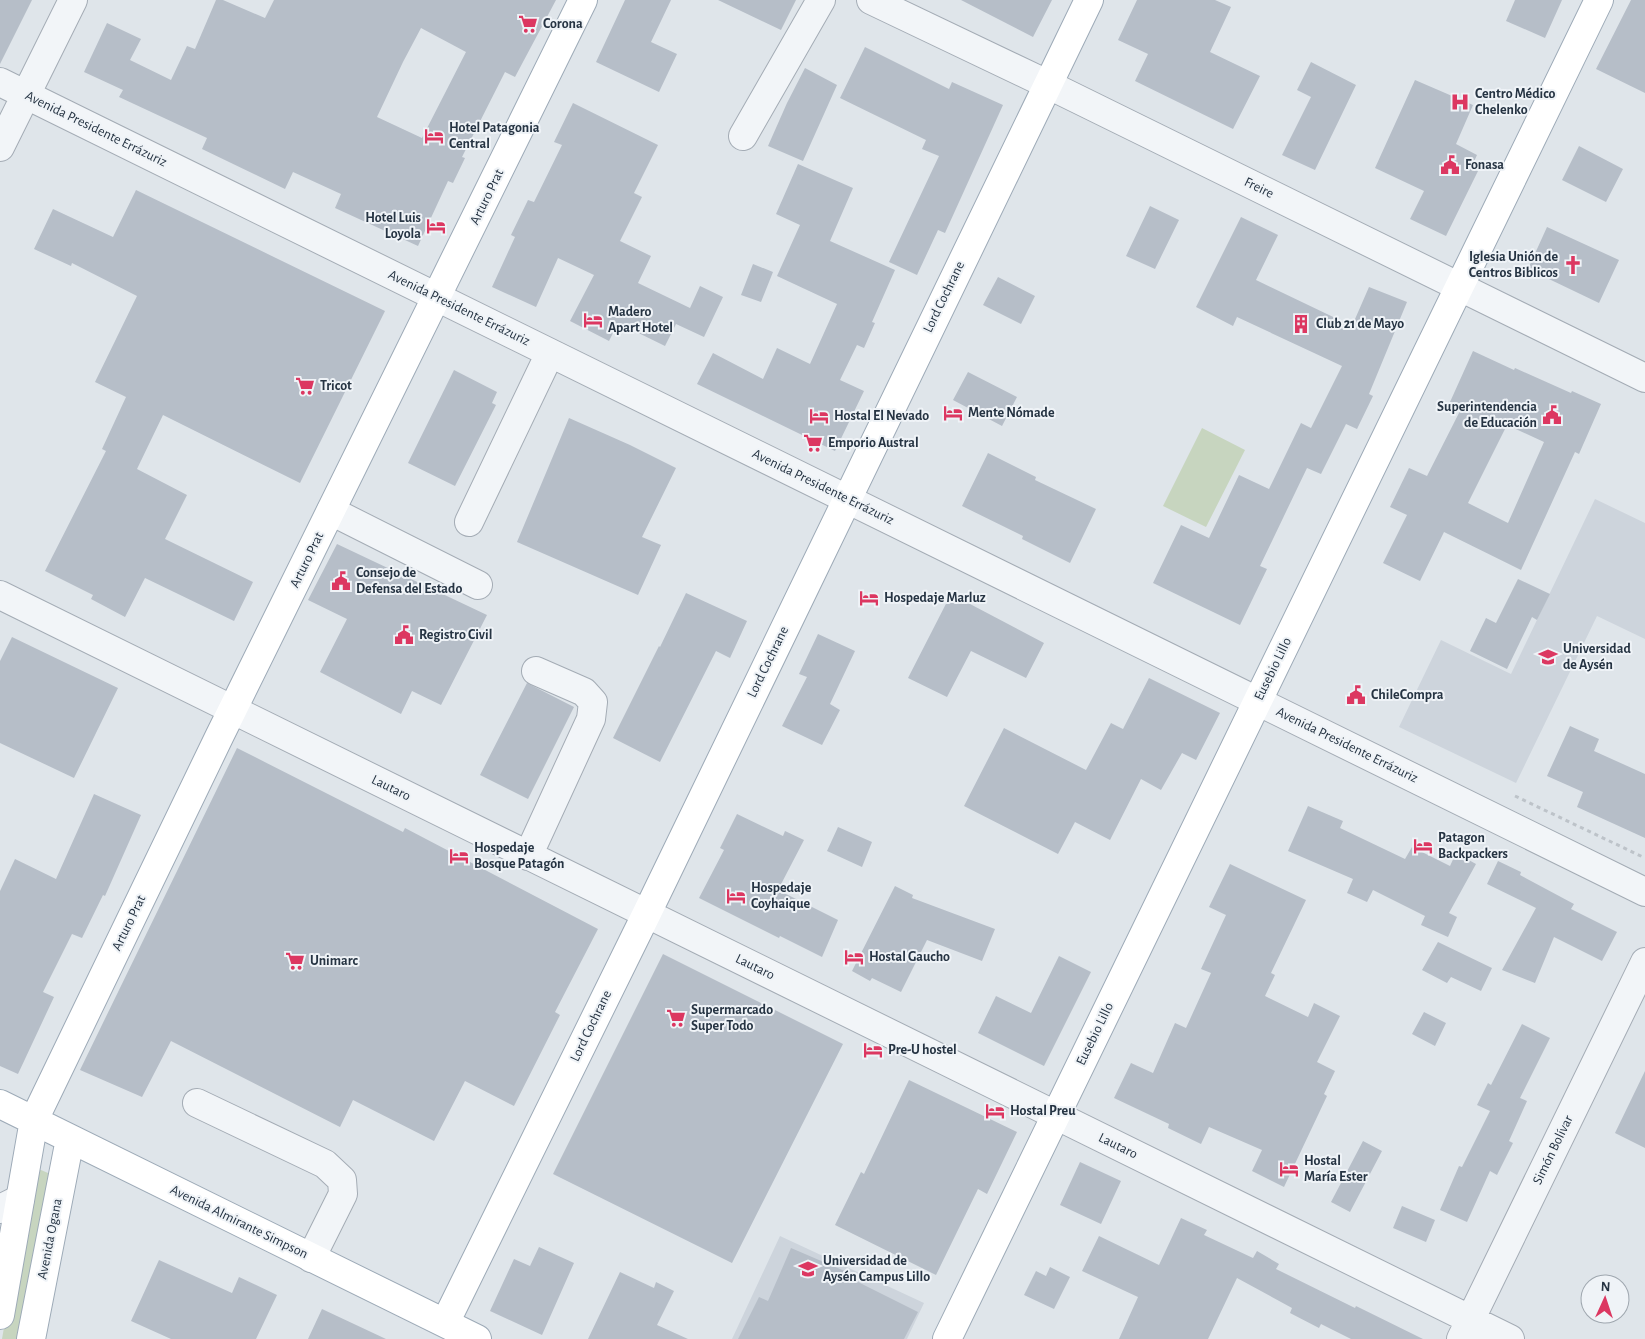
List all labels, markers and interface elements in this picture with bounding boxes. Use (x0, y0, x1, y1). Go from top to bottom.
supermarket icon: Corona (517, 13, 539, 35)
place label: Corona (543, 17, 583, 31)
place label: Centro Médico Chelenko (1475, 87, 1556, 117)
street label: Avenida Presidente Errázuriz (23, 89, 169, 170)
hospital icon: Centro Médico Chelenko (1449, 91, 1471, 113)
place label: Hotel Patagonia Central (449, 121, 540, 151)
hotel icon: Hotel Patagonia Central (423, 125, 445, 147)
public building icon: Fonasa (1439, 154, 1461, 176)
place label: Fonasa (1465, 158, 1504, 172)
street label: Arturo Prat (468, 166, 507, 227)
street label: Freire (1242, 175, 1276, 201)
place label: Hotel Luis Loyola (365, 211, 421, 241)
hotel icon: Hotel Luis Loyola (425, 215, 447, 237)
place label: Iglesia Unión de Centros Biblicos (1469, 250, 1558, 280)
church icon: Iglesia Unión de Centros Biblicos (1562, 254, 1584, 276)
street label: Lord Cochrane (921, 259, 967, 335)
street label: Avenida Presidente Errázuriz (386, 268, 532, 349)
place label: Madero Apart Hotel (608, 305, 673, 335)
hotel icon: Madero Apart Hotel (582, 309, 604, 331)
building icon: Club 21 de Mayo (1290, 313, 1312, 335)
place label: Club 21 de Mayo (1316, 317, 1404, 331)
supermarket icon: Tricot (294, 375, 316, 397)
place label: Tricot (320, 379, 352, 393)
place label: Superintendencia de Educación (1437, 400, 1537, 430)
hotel icon: Mente Nómade (942, 402, 964, 424)
public building icon: Superintendencia de Educación (1541, 404, 1563, 426)
hotel icon: Hostal El Nevado (808, 405, 830, 427)
place label: Mente Nómade (968, 406, 1055, 420)
place label: Hostal El Nevado (834, 409, 929, 423)
supermarket icon: Emporio Austral (802, 432, 824, 454)
place label: Emporio Austral (828, 436, 919, 450)
street label: Avenida Presidente Errázuriz (750, 447, 896, 528)
street label: Arturo Prat (288, 529, 327, 590)
place label: Consejo de Defensa del Estado (356, 566, 462, 596)
public building icon: Consejo de Defensa del Estado (330, 570, 352, 592)
hotel icon: Hospedaje Marluz (858, 587, 880, 609)
place label: Hospedaje Marluz (884, 591, 986, 605)
public building icon: Registro Civil (393, 624, 415, 646)
street label: Lord Cochrane (745, 624, 791, 700)
place label: Registro Civil (419, 628, 492, 642)
street label: Eusebio Lillo (1252, 635, 1294, 703)
place label: Universidad de Aysén (1563, 642, 1631, 672)
school or university icon: Universidad de Aysén (1537, 646, 1559, 668)
public building icon: ChileCompra (1345, 684, 1367, 706)
place label: ChileCompra (1371, 688, 1444, 702)
street label: Avenida Presidente Errázuriz (1274, 705, 1420, 786)
street label: Lautaro (369, 773, 413, 803)
place label: Patagon Backpackers (1438, 831, 1508, 861)
hotel icon: Patagon Backpackers (1412, 835, 1434, 857)
place label: Hospedaje Bosque Patagón (474, 841, 564, 871)
hotel icon: Hospedaje Bosque Patagón (448, 845, 470, 867)
place label: Hospedaje Coyhaique (751, 881, 812, 911)
hotel icon: Hospedaje Coyhaique (725, 885, 747, 907)
street label: Arturo Prat (110, 892, 149, 953)
hotel icon: Hostal Gaucho (843, 946, 865, 968)
supermarket icon: Unimarc (284, 950, 306, 972)
place label: Hostal Gaucho (869, 950, 950, 964)
street label: Lautaro (733, 952, 777, 982)
place label: Unimarc (310, 954, 359, 968)
street label: Lord Cochrane (568, 988, 614, 1064)
street label: Eusebio Lillo (1074, 1000, 1116, 1068)
place label: Supermarcado Super Todo (691, 1003, 773, 1033)
supermarket icon: Supermarcado Super Todo (665, 1007, 687, 1029)
hotel icon: Pre-U hostel (862, 1039, 884, 1061)
place label: Pre-U hostel (888, 1043, 957, 1057)
hotel icon: Hostal Preu (984, 1100, 1006, 1122)
place label: Hostal Preu (1010, 1104, 1076, 1118)
street label: Simón Bolívar (1530, 1113, 1576, 1187)
street label: Lautaro (1096, 1131, 1140, 1161)
place label: Hostal María Ester (1304, 1154, 1368, 1184)
hotel icon: Hostal María Ester (1278, 1158, 1300, 1180)
street label: Avenida Almirante Simpson (168, 1183, 310, 1261)
street label: Avenida Ogana (35, 1197, 65, 1281)
place label: Universidad de Aysén Campus Lillo (823, 1254, 930, 1284)
school or university icon: Universidad de Aysén Campus Lillo (797, 1258, 819, 1280)
north arrow (1580, 1274, 1630, 1324)
text: N (1600, 1280, 1611, 1294)

